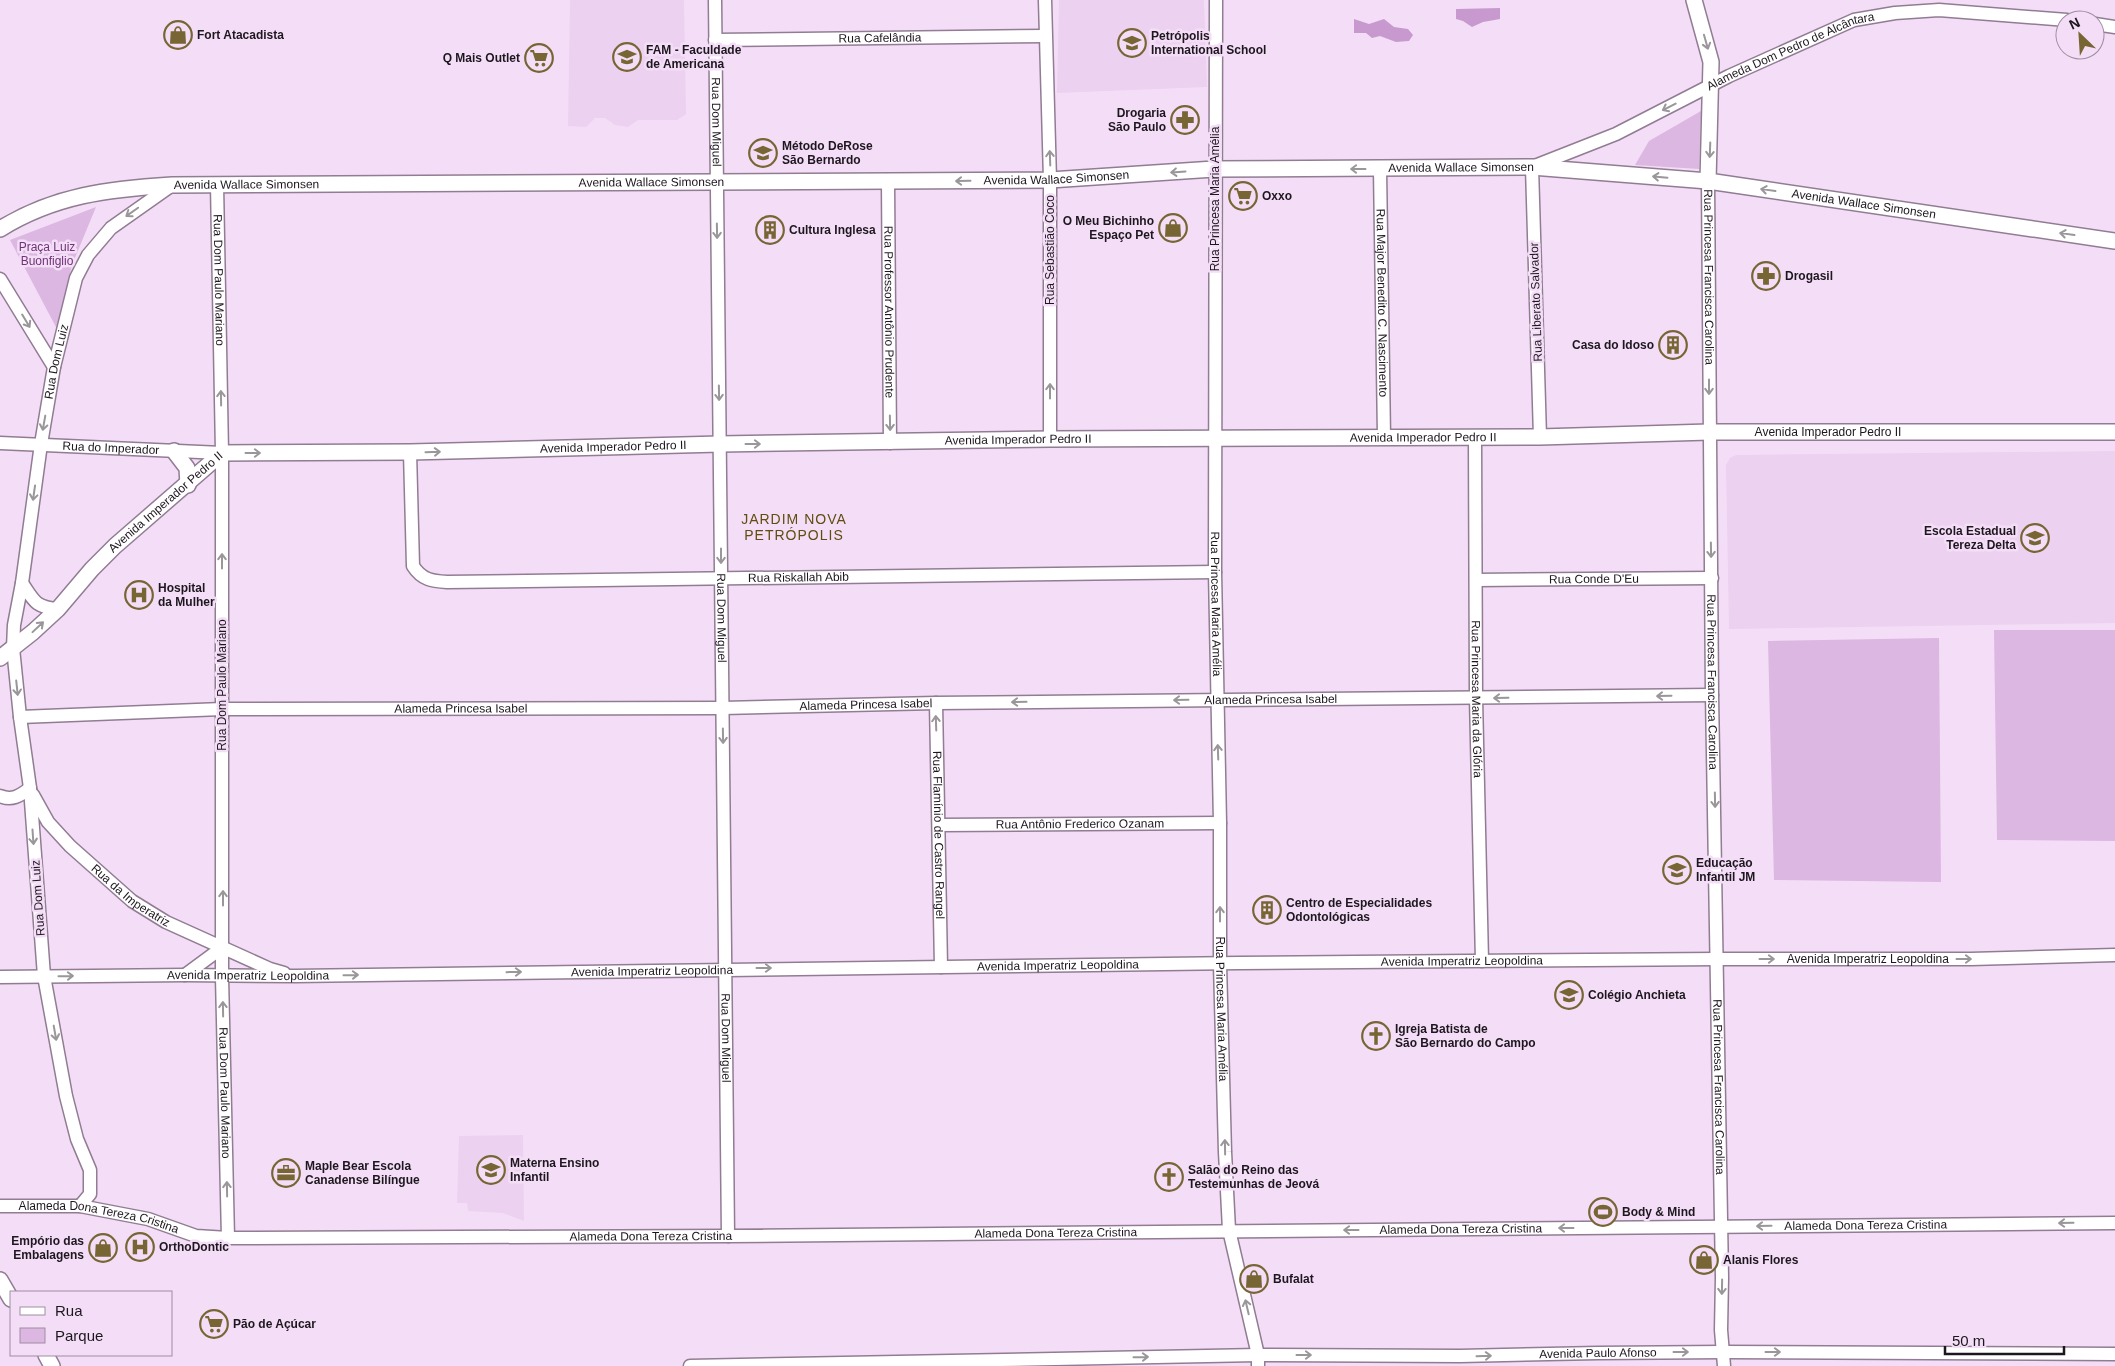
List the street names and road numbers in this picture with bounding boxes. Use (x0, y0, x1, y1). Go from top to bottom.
street label: Alameda Dom Pedro de Alcântara (1704, 10, 1876, 93)
street label: Rua Cafelândia (838, 30, 922, 46)
street label: Rua Dom Miguel (709, 77, 724, 167)
street label: Rua Princesa Maria Amélia (1208, 126, 1222, 271)
street label: Avenida Wallace Simonsen (1388, 160, 1534, 175)
street label: Avenida Wallace Simonsen (984, 168, 1130, 187)
street label: Avenida Wallace Simonsen (579, 175, 724, 190)
street label: Avenida Wallace Simonsen (174, 177, 319, 192)
street label: Avenida Wallace Simonsen (1791, 186, 1937, 222)
street label: Rua Princesa Francisca Carolina (1701, 189, 1716, 365)
street label: Rua Sebastião Coco (1043, 195, 1057, 305)
street label: Rua Major Benedito C. Nascimento (1374, 209, 1390, 398)
street label: Rua Dom Paulo Mariano (211, 214, 227, 346)
street label: Rua Professor Antônio Prudente (881, 226, 897, 399)
street label: Rua Liberato Salvador (1527, 242, 1545, 362)
street label: Rua Dom Luiz (42, 323, 71, 400)
street label: Avenida Imperador Pedro II (1755, 425, 1901, 439)
street label: Avenida Imperador Pedro II (1350, 430, 1497, 445)
street label: Avenida Imperador Pedro II (945, 432, 1092, 448)
street label: Avenida Imperador Pedro II (540, 438, 687, 456)
street label: Rua do Imperador (62, 439, 160, 457)
street label: Avenida Imperador Pedro II (106, 449, 226, 555)
street label: Rua Princesa Maria Amélia (1208, 532, 1224, 677)
street label: Rua Riskallah Abib (748, 570, 849, 585)
street label: Rua Conde D'Eu (1549, 572, 1639, 586)
street label: Rua Dom Miguel (714, 573, 729, 663)
street label: Rua Princesa Francisca Carolina (1704, 594, 1720, 770)
street label: Rua Dom Paulo Mariano (215, 619, 229, 751)
street label: Rua Princesa Maria da Glória (1469, 620, 1485, 778)
street label: Alameda Princesa Isabel (1204, 692, 1337, 707)
street label: Alameda Princesa Isabel (799, 696, 932, 713)
street label: Alameda Princesa Isabel (394, 701, 527, 716)
street label: Rua Flamínio de Castro Rangel (930, 751, 947, 919)
street label: Rua Antônio Frederico Ozanam (996, 816, 1164, 832)
street label: Rua Dom Luiz (28, 860, 48, 936)
street label: Rua da Imperatriz (88, 861, 172, 930)
street label: Rua Princesa Maria Amélia (1213, 936, 1230, 1082)
street label: Avenida Imperatriz Leopoldina (1787, 952, 1949, 966)
street label: Avenida Imperatriz Leopoldina (1381, 953, 1543, 969)
street label: Avenida Imperatriz Leopoldina (977, 957, 1139, 974)
street label: Avenida Imperatriz Leopoldina (571, 963, 733, 979)
street label: Avenida Imperatriz Leopoldina (167, 968, 329, 983)
street label: Rua Dom Miguel (718, 993, 733, 1083)
street label: Rua Princesa Francisca Carolina (1710, 999, 1727, 1175)
street label: Rua Dom Paulo Mariano (216, 1027, 233, 1159)
street label: Alameda Dona Tereza Cristina (19, 1199, 181, 1236)
street label: Alameda Dona Tereza Cristina (1784, 1218, 1947, 1233)
street label: Alameda Dona Tereza Cristina (1379, 1221, 1543, 1237)
street label: Alameda Dona Tereza Cristina (974, 1225, 1138, 1241)
street label: Alameda Dona Tereza Cristina (569, 1229, 733, 1244)
street label: Avenida Paulo Afonso (1539, 1346, 1657, 1361)

